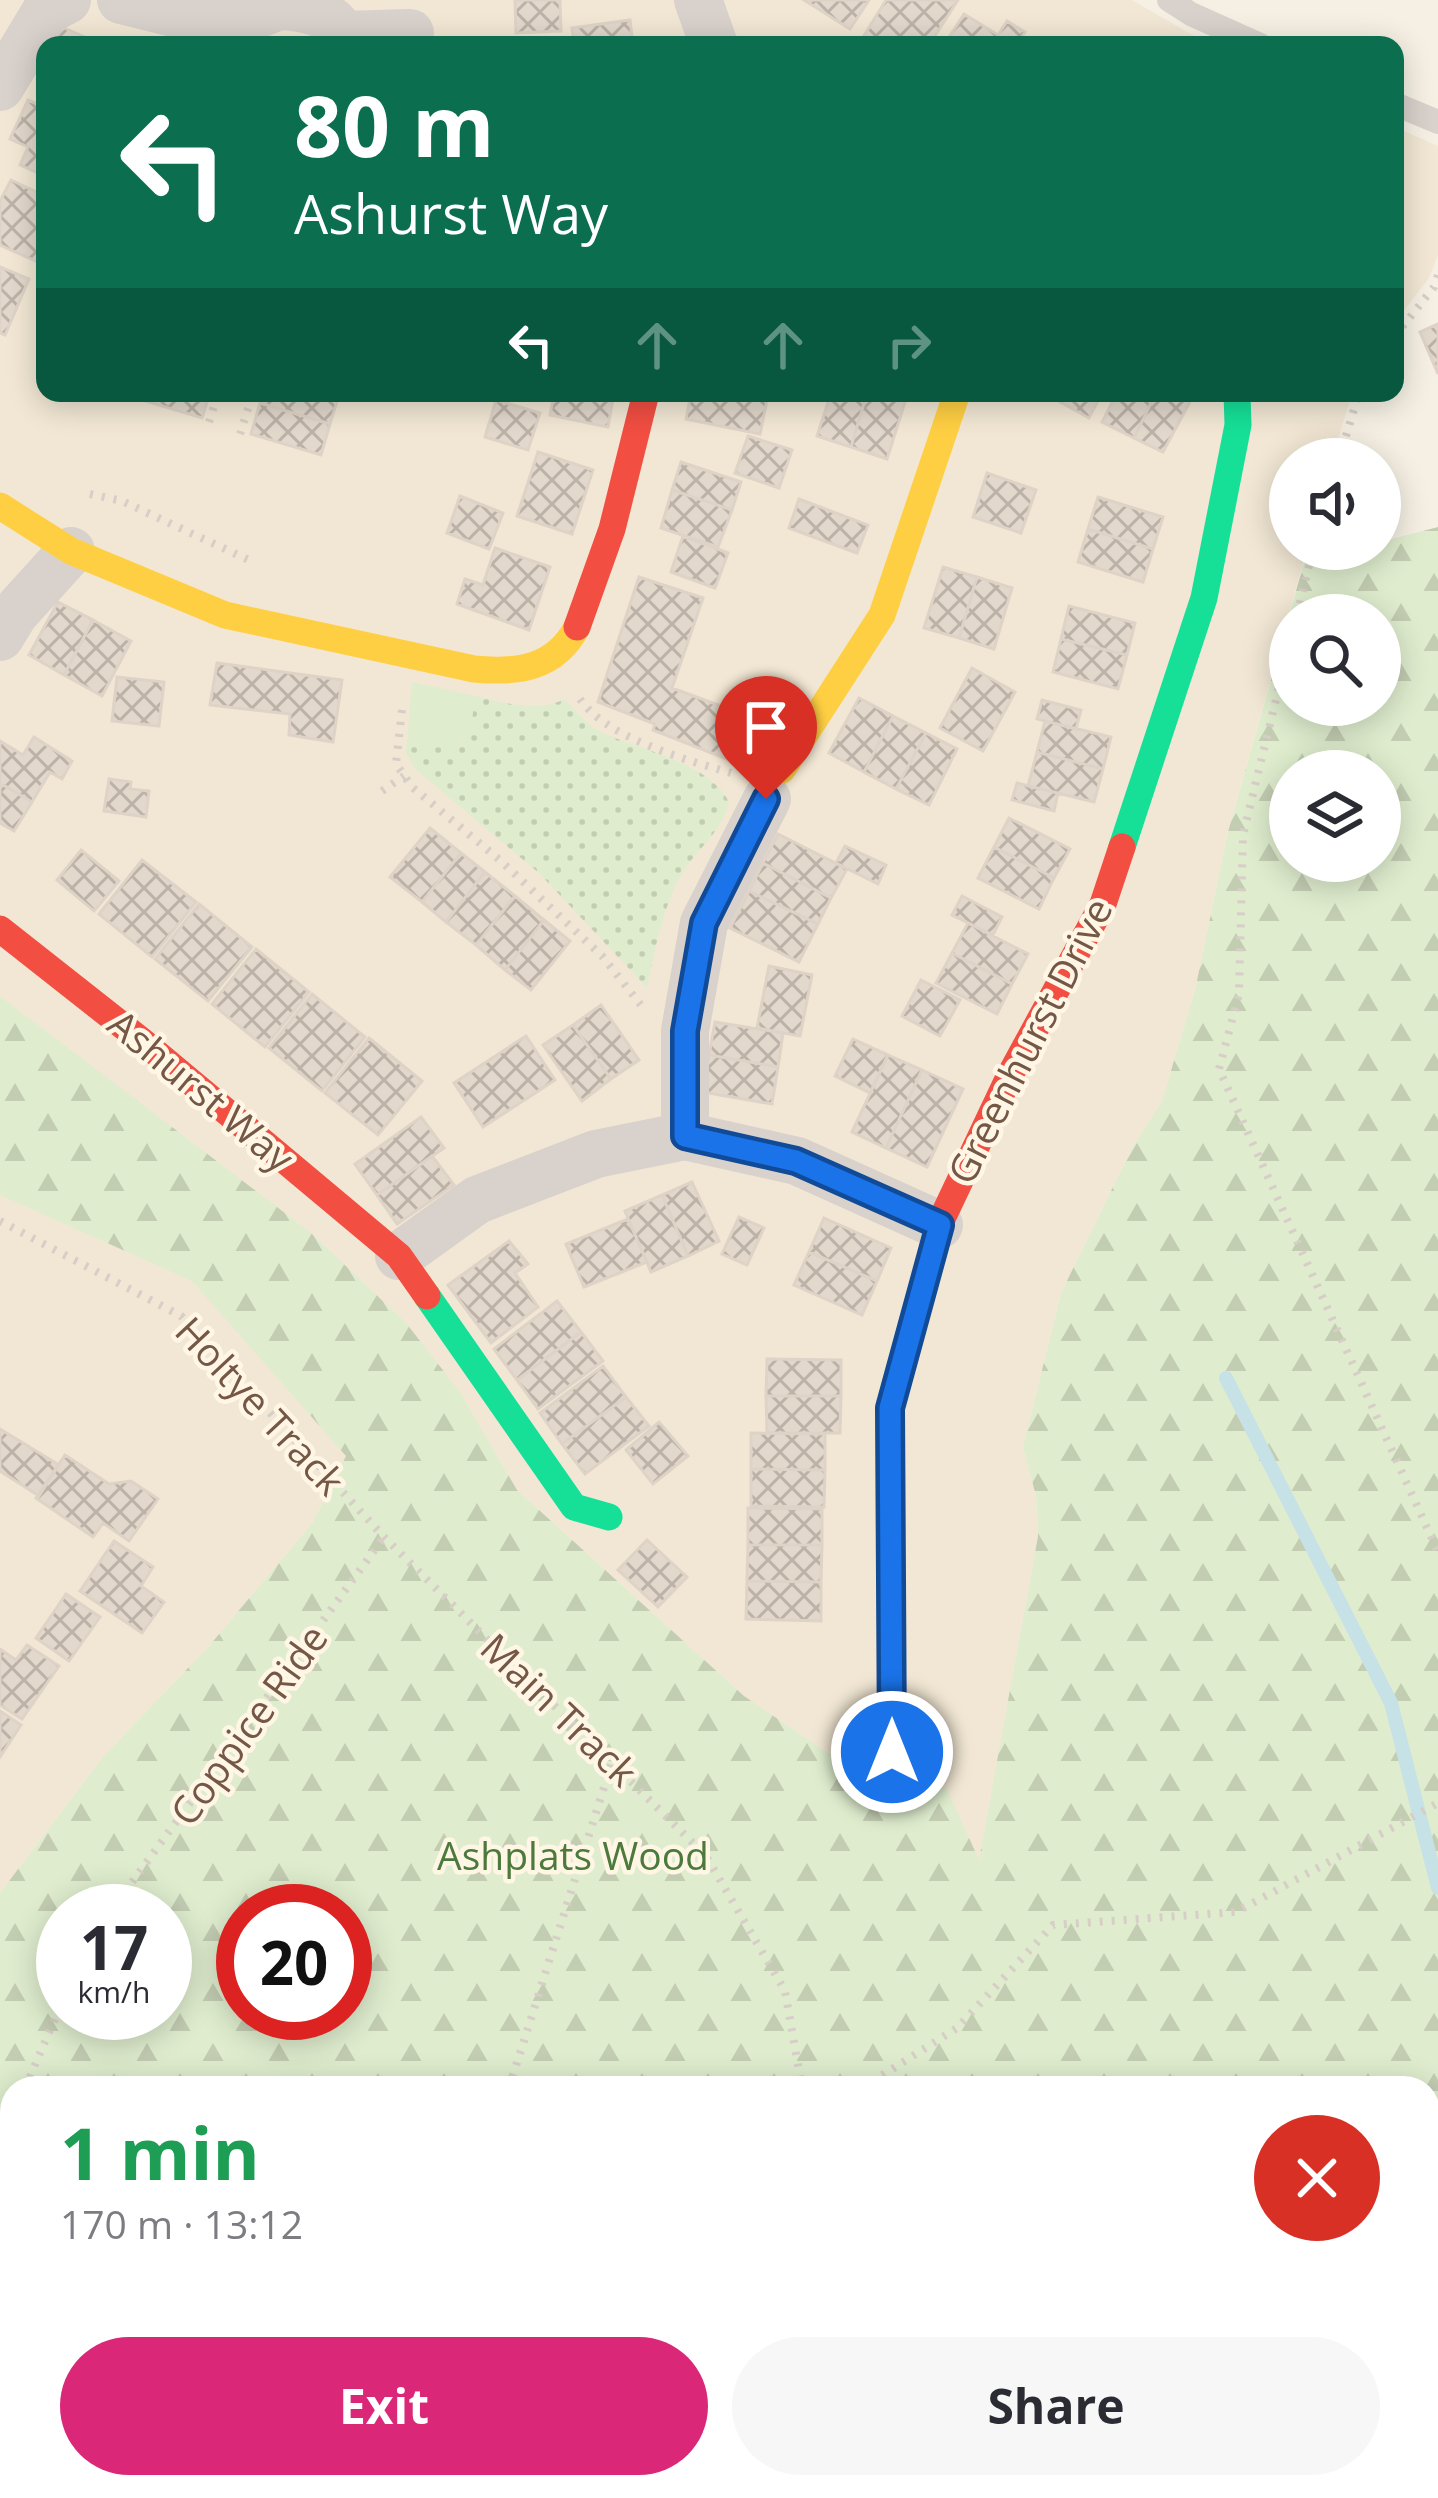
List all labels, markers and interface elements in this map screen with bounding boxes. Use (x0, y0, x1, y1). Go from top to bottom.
text: 80 m (294, 67, 494, 182)
icon: left (96, 84, 252, 240)
text: Ashurst Way (294, 176, 608, 250)
icon: left (498, 312, 564, 378)
icon: ahead (624, 312, 690, 378)
icon: ahead (750, 312, 816, 378)
icon: right (876, 312, 942, 378)
map controls (1269, 438, 1401, 882)
button: sound (1269, 438, 1401, 570)
button: search (1269, 594, 1401, 726)
pin (715, 676, 817, 799)
icon: arrive (733, 694, 799, 760)
button: layers (1269, 750, 1401, 882)
street label: Greenhurst Drive (934, 888, 1124, 1192)
street label: Ashurst Way (98, 997, 306, 1183)
street label: Holtye Track (165, 1304, 358, 1506)
street label: Coppice Ride (157, 1613, 339, 1835)
street label: Main Track (470, 1621, 650, 1797)
position arrow (829, 1689, 955, 1815)
park label: Ashplats Wood (437, 1828, 709, 1881)
speed limit sign: 20 (216, 1884, 372, 2040)
text: 17 (80, 1906, 148, 1988)
text: km/h (78, 1971, 150, 2012)
text: 1 min (60, 2103, 260, 2201)
button: close (1254, 2115, 1380, 2241)
text: 170 m · 13:12 (60, 2197, 303, 2250)
button: Exit (60, 2337, 708, 2475)
button: Share (732, 2337, 1380, 2475)

